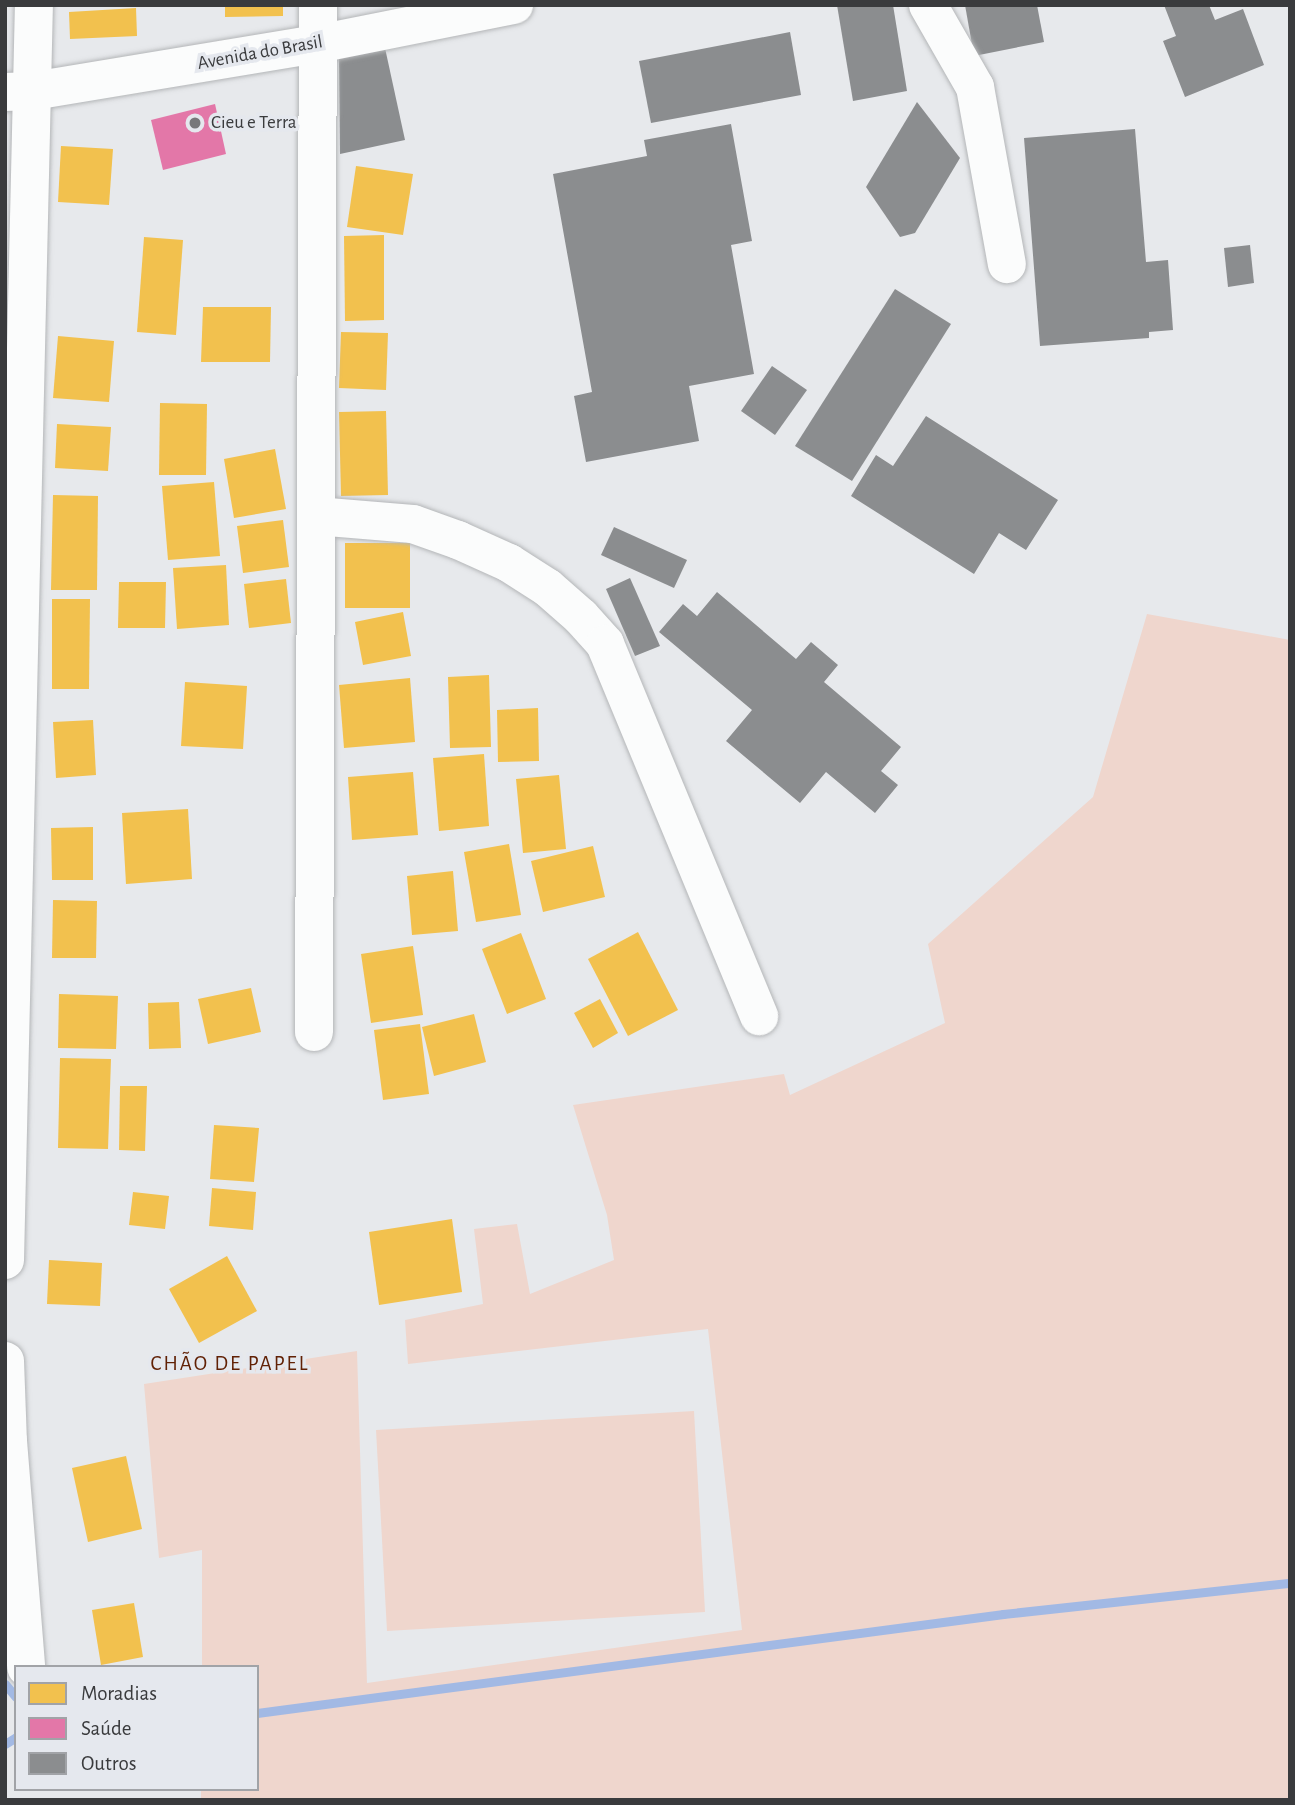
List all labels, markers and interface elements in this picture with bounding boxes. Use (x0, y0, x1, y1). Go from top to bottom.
street label: Avenida do Brasil (196, 31, 324, 75)
place label: Cieu e Terra (211, 112, 297, 134)
marker: Cieu e Terra (185, 113, 205, 133)
district label: CHÃO DE PAPEL (152, 1351, 308, 1377)
legend (14, 1665, 259, 1791)
text: Moradias (81, 1683, 157, 1704)
text: Saúde (81, 1718, 131, 1739)
text: Outros (81, 1753, 137, 1774)

